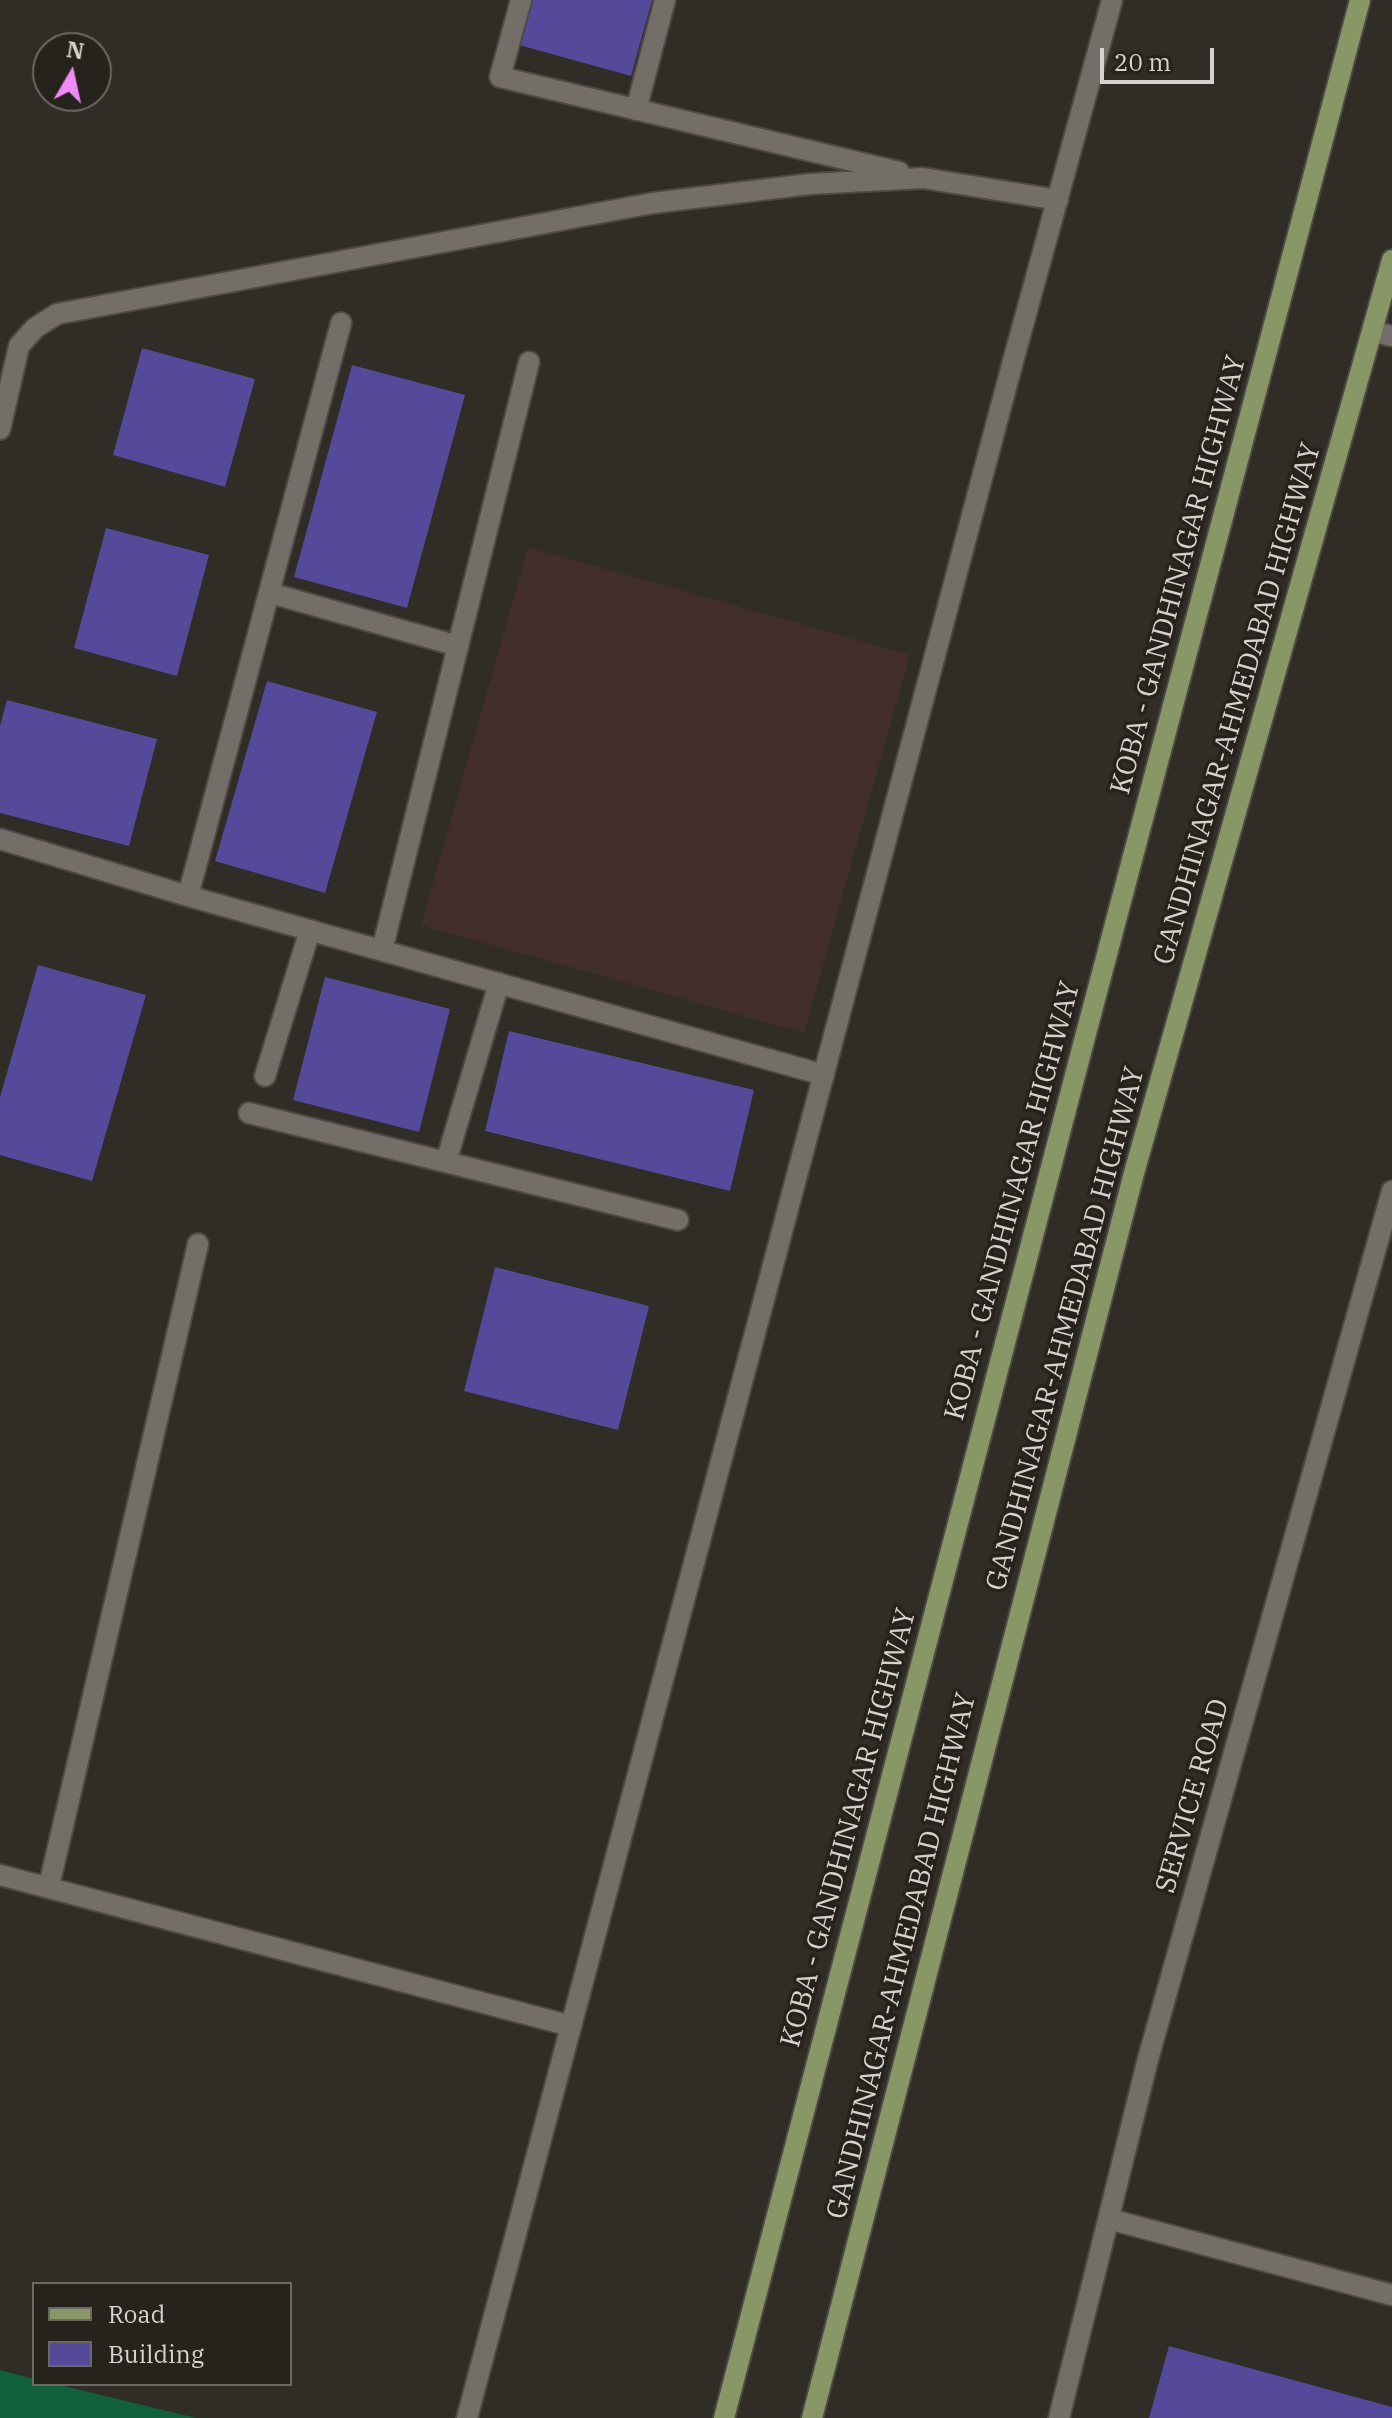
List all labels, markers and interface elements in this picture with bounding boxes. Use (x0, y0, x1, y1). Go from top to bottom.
north arrow (32, 32, 112, 112)
scale bar (1104, 32, 1218, 82)
text: N (65, 34, 86, 65)
text: 20 m (1114, 46, 1171, 78)
street label: KOBA - GANDHINAGAR HIGHWAY (1104, 352, 1254, 798)
street label: GANDHINAGAR-AHMEDABAD HIGHWAY (1147, 439, 1329, 969)
street label: KOBA - GANDHINAGAR HIGHWAY (938, 978, 1088, 1424)
street label: GANDHINAGAR-AHMEDABAD HIGHWAY (980, 1063, 1152, 1595)
street label: KOBA - GANDHINAGAR HIGHWAY (774, 1605, 924, 2051)
street label: GANDHINAGAR-AHMEDABAD HIGHWAY (820, 1689, 984, 2223)
street label: SERVICE ROAD (1149, 1695, 1237, 1897)
legend (32, 2282, 292, 2386)
text: Road (108, 2298, 165, 2330)
text: Building (108, 2338, 204, 2370)

